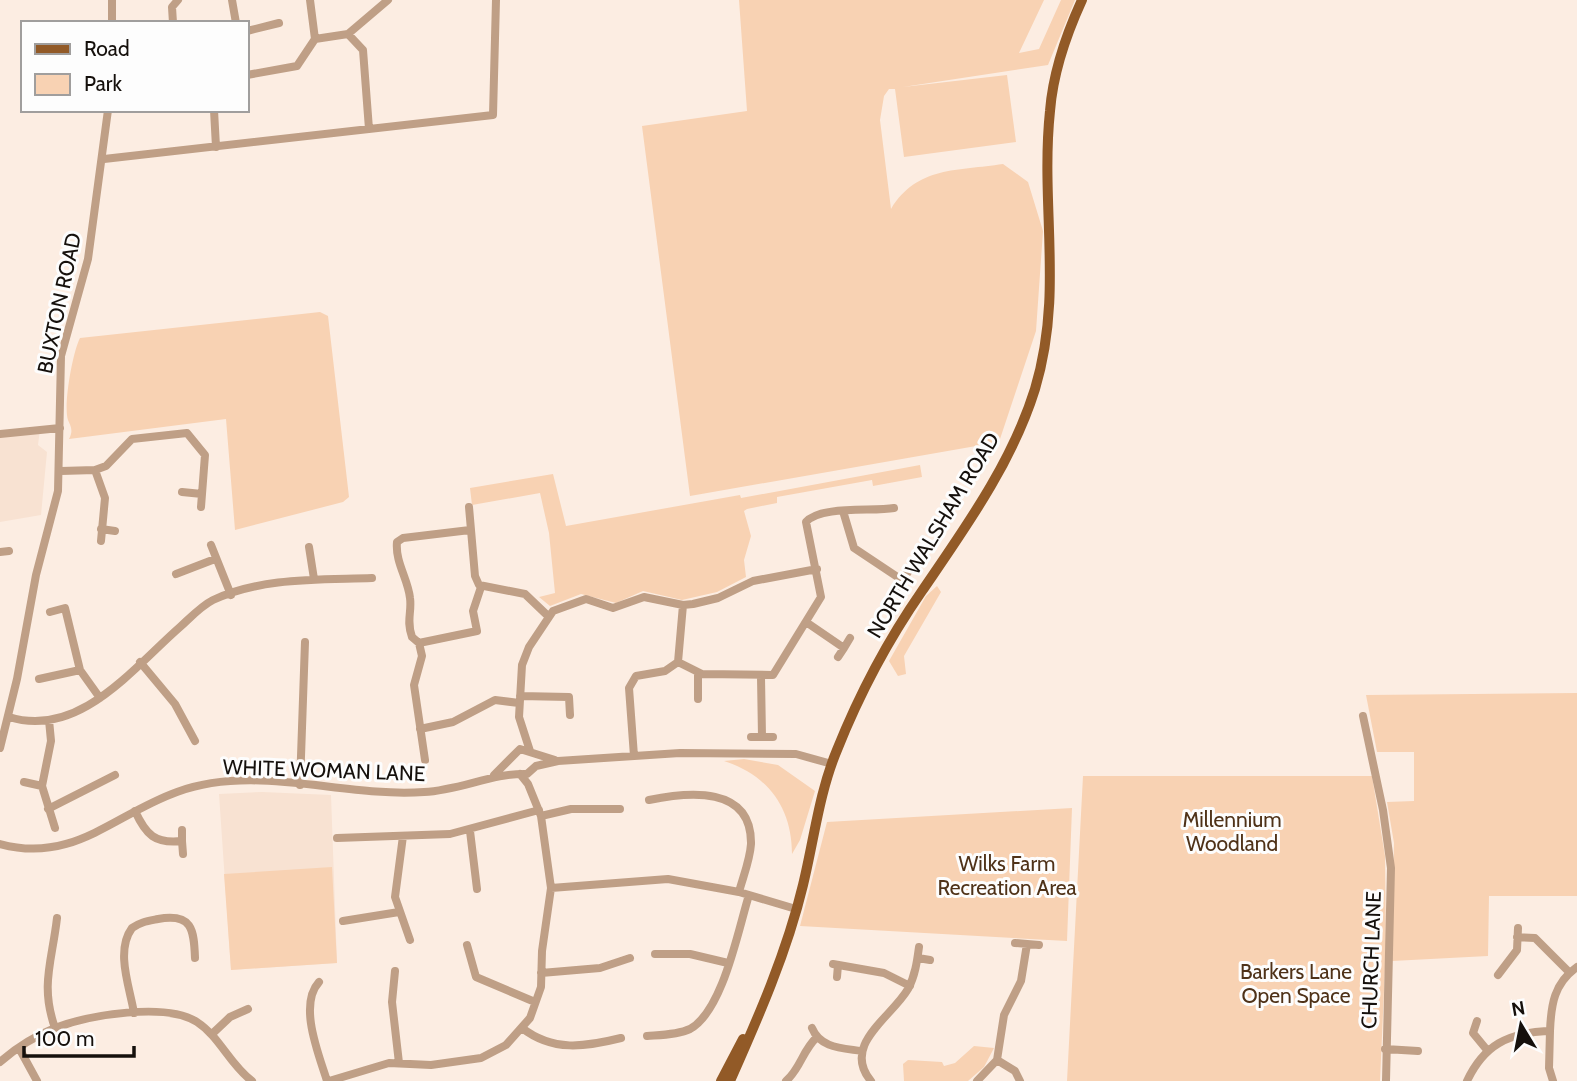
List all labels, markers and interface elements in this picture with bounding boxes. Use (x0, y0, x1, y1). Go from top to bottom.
legend (21, 21, 248, 112)
text: Road (84, 36, 130, 61)
text: Park (84, 71, 122, 96)
street label: BUXTON ROAD (32, 230, 86, 376)
street label: NORTH WALSHAM ROAD (862, 428, 1004, 642)
street label: WHITE WOMAN LANE (222, 754, 426, 786)
park label: Millennium Woodland (1182, 807, 1282, 856)
park label: Wilks Farm Recreation Area (937, 851, 1077, 900)
street label: CHURCH LANE (1356, 891, 1386, 1029)
park label: Barkers Lane Open Space (1240, 959, 1352, 1008)
north arrow (1486, 990, 1556, 1060)
text: N (1510, 996, 1527, 1021)
scale bar (24, 1014, 135, 1058)
text: 100 m (35, 1026, 94, 1051)

